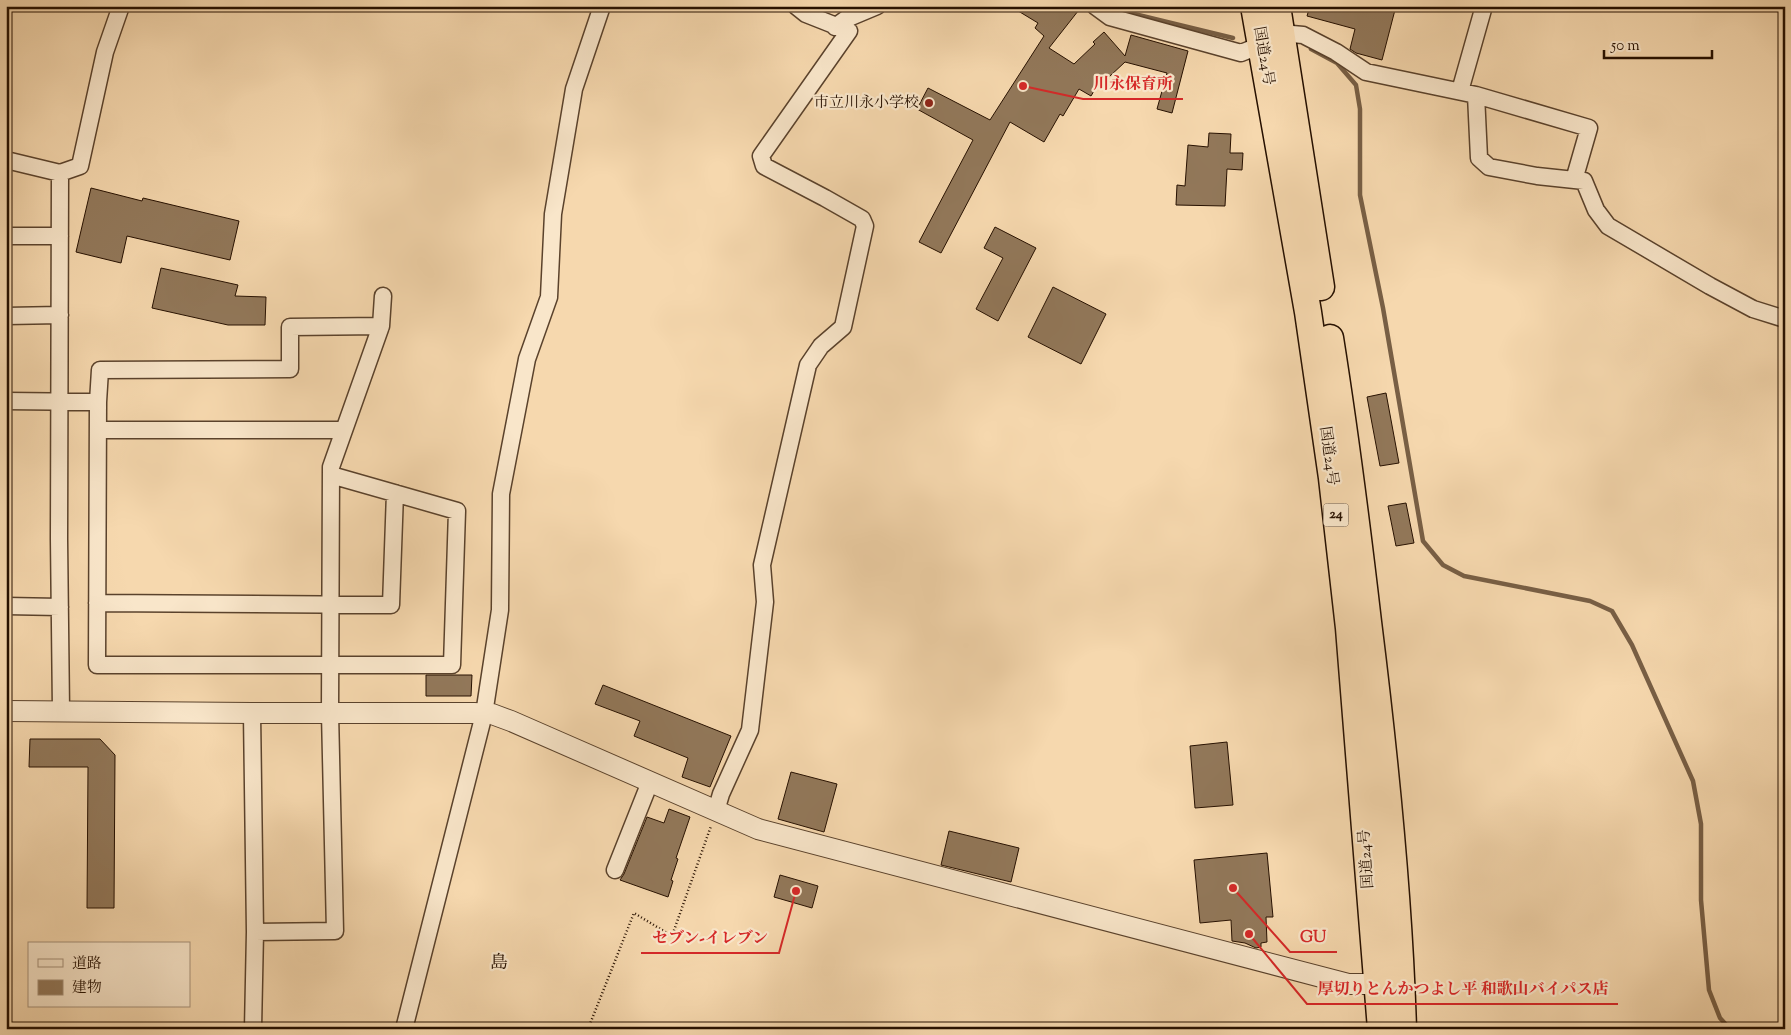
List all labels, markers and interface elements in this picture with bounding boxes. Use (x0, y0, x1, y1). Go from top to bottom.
street label: 国道24号 (1247, 25, 1279, 87)
scale bar (1604, 28, 1711, 60)
text: 50 m (1610, 36, 1640, 57)
callout: 川永保育所 (1083, 68, 1183, 99)
text: 川永保育所 (1093, 74, 1173, 97)
place label: 市立川永小学校 (814, 93, 919, 114)
marker: 市立川永小学校 (923, 97, 935, 109)
street label: 国道24号 (1313, 425, 1343, 487)
road number: 24 (1324, 504, 1348, 526)
street label: 国道24号 (1354, 829, 1380, 889)
callout: GU (1290, 921, 1337, 952)
callout: セブン-イレブン (641, 922, 779, 953)
text: GU (1300, 927, 1327, 950)
text: セブン-イレブン (652, 928, 768, 951)
legend (28, 942, 190, 1008)
district label: 島 (490, 951, 508, 977)
text: 道路 (72, 954, 102, 975)
callout: 厚切りとんかつよし平 和歌山バイパス店 (1307, 973, 1618, 1004)
text: 建物 (72, 978, 102, 999)
text: 厚切りとんかつよし平 和歌山バイパス店 (1317, 979, 1609, 1002)

